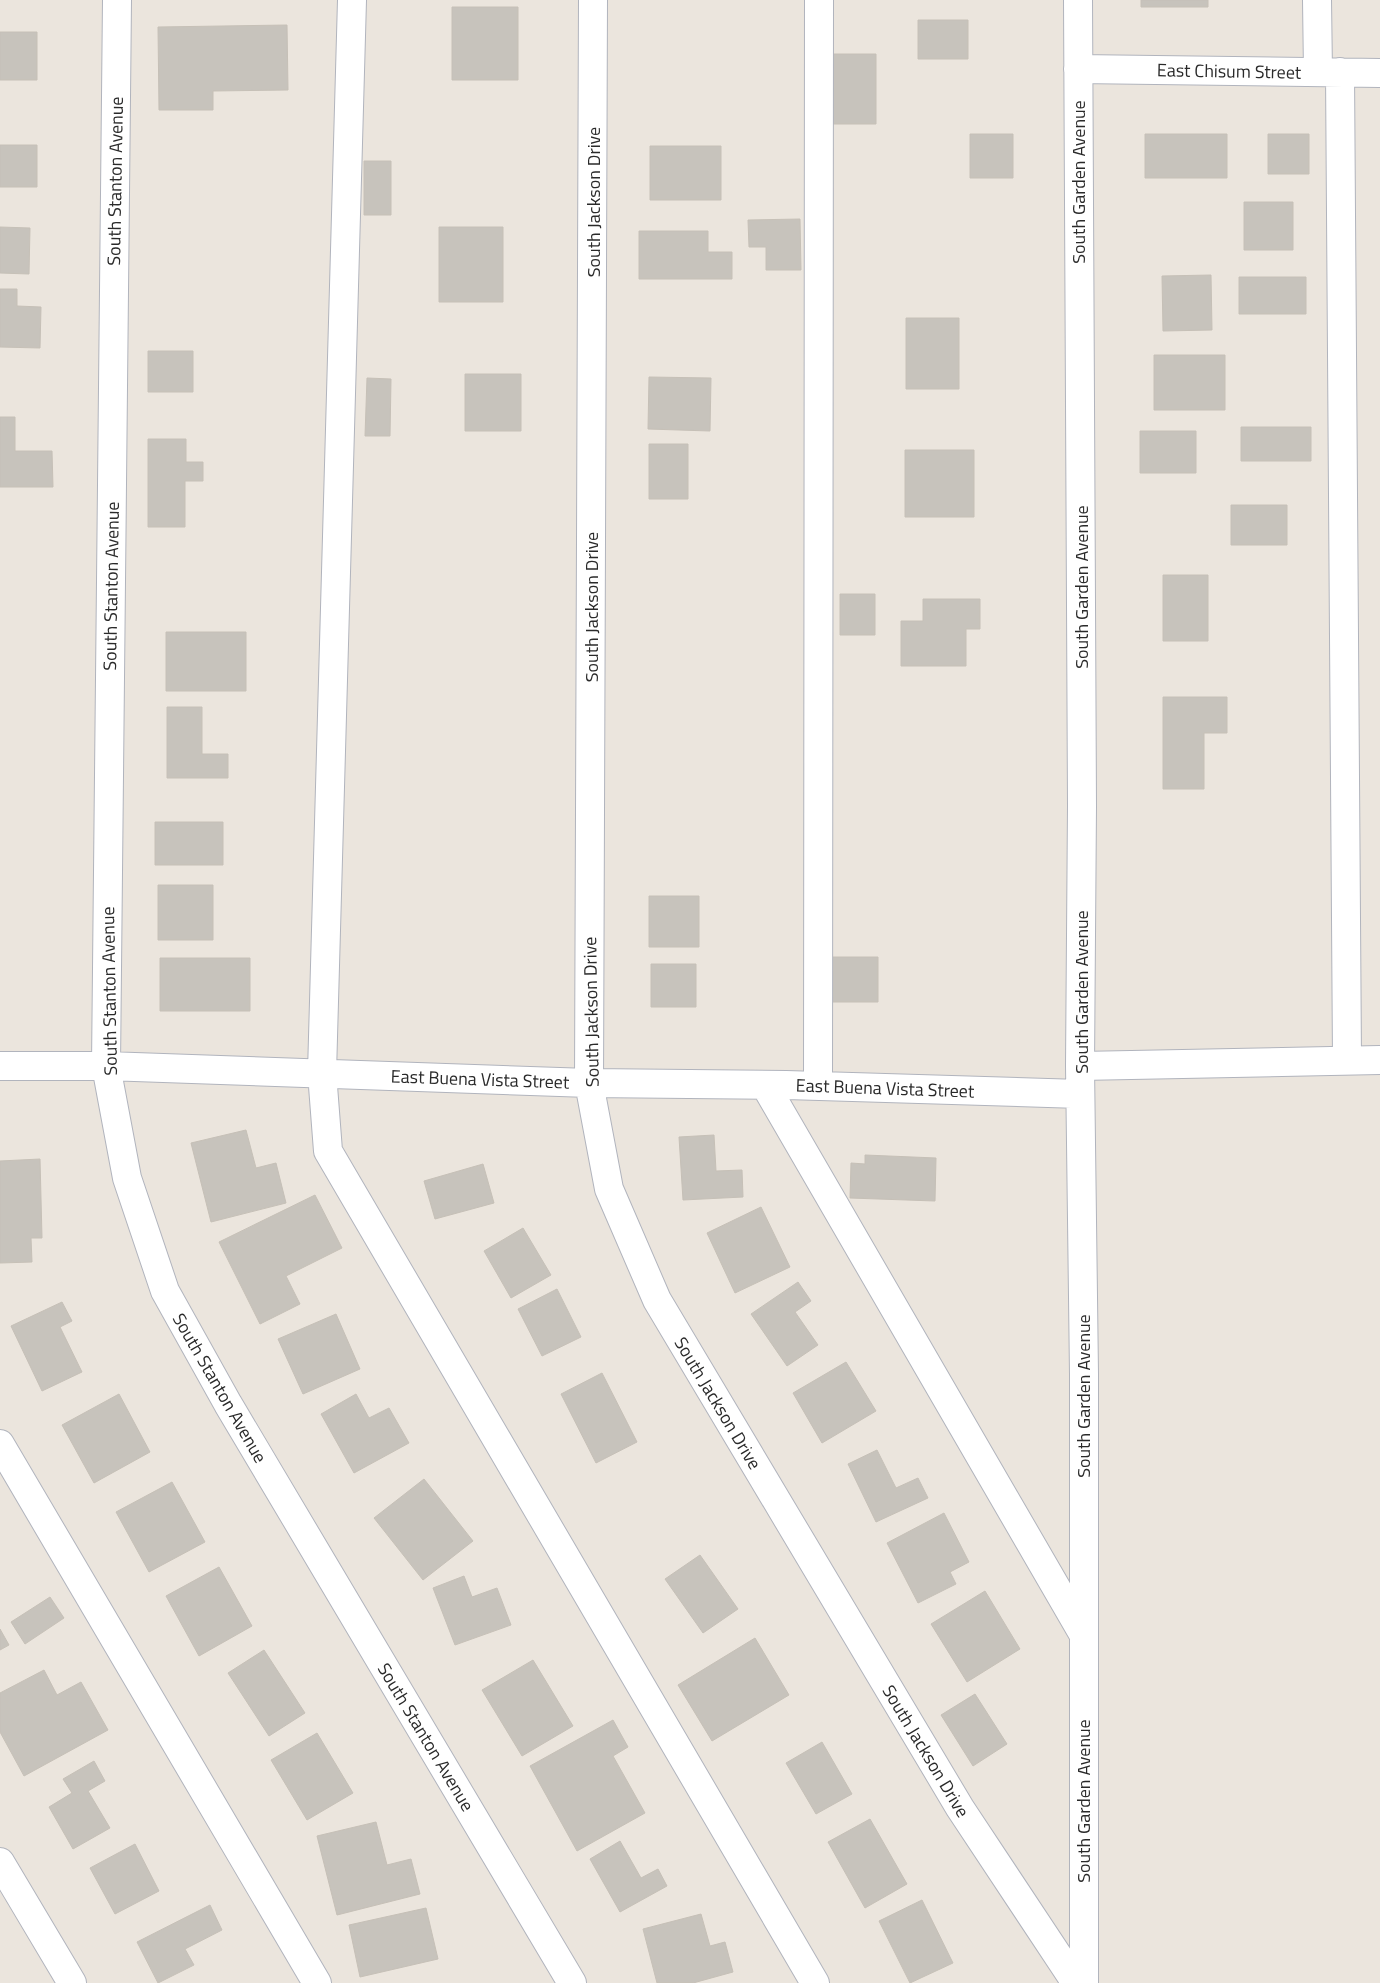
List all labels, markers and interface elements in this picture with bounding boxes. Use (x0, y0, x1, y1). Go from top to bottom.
street label: East Chisum Street (1157, 56, 1302, 86)
street label: South Stanton Avenue (100, 96, 130, 266)
street label: South Garden Avenue (1065, 100, 1092, 264)
street label: South Jackson Drive (580, 127, 607, 277)
street label: South Stanton Avenue (96, 501, 126, 671)
street label: South Garden Avenue (1068, 505, 1095, 669)
street label: South Jackson Drive (578, 532, 605, 682)
street label: South Stanton Avenue (94, 906, 124, 1076)
street label: South Garden Avenue (1068, 910, 1095, 1074)
street label: South Jackson Drive (576, 937, 606, 1087)
street label: East Buena Vista Street (390, 1062, 570, 1096)
street label: East Buena Vista Street (795, 1071, 975, 1105)
street label: South Stanton Avenue (166, 1308, 274, 1468)
street label: South Garden Avenue (1070, 1314, 1097, 1478)
street label: South Jackson Drive (668, 1332, 768, 1474)
street label: South Stanton Avenue (371, 1658, 481, 1816)
street label: South Jackson Drive (876, 1680, 976, 1822)
street label: South Garden Avenue (1070, 1719, 1097, 1883)

